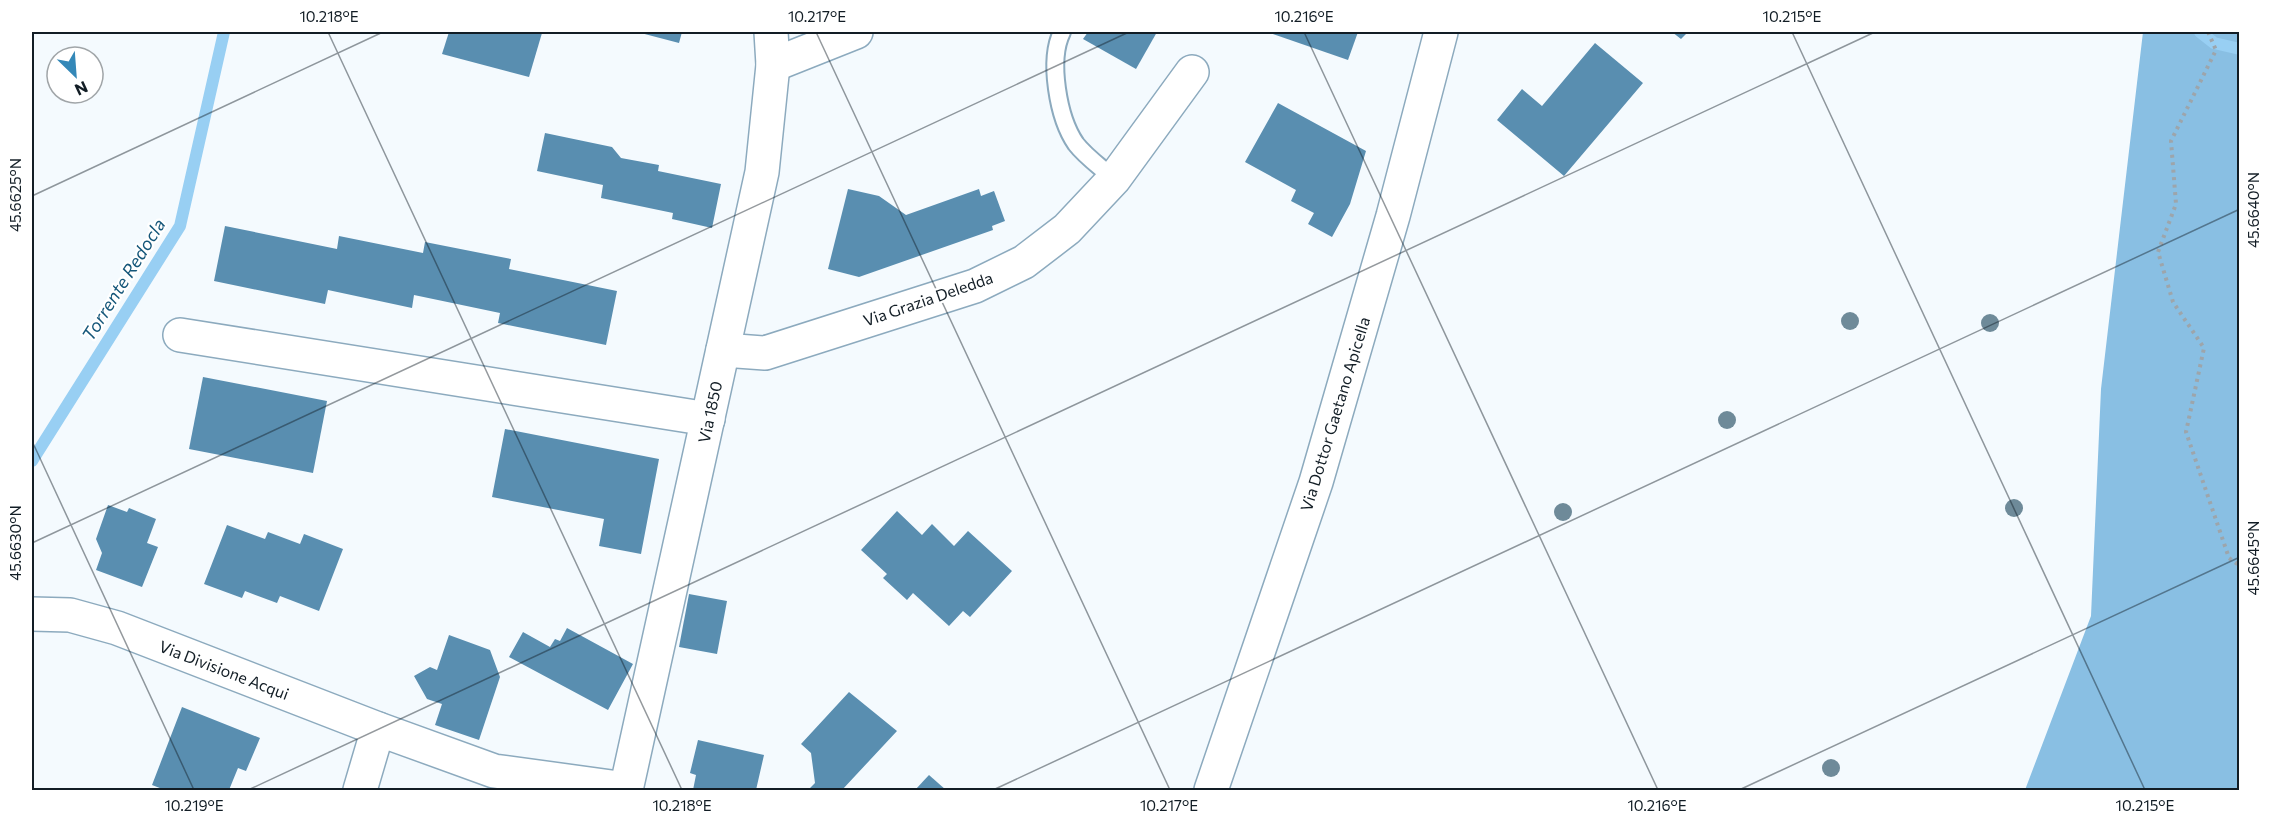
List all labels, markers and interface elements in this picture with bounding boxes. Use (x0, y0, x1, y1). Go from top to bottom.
text: 10.218°E (299, 7, 359, 25)
text: 10.217°E (788, 7, 846, 25)
text: 10.216°E (1274, 7, 1334, 25)
text: 10.215°E (1763, 7, 1821, 25)
north arrow (45, 45, 105, 105)
text: N (72, 78, 91, 100)
text: 45.6625°N (6, 158, 24, 232)
text: 45.6640°N (2244, 172, 2262, 248)
water label: Torrente Redocla (77, 214, 170, 345)
street label: Via Grazia Deledda (860, 267, 995, 330)
street label: Via Dottor Gaetano Apicella (1296, 314, 1373, 513)
street label: Via 1850 (694, 379, 725, 445)
text: 45.6630°N (6, 505, 24, 581)
text: 45.6645°N (2244, 521, 2262, 595)
street label: Via Divisione Acqui (157, 636, 292, 703)
text: 10.219°E (164, 796, 224, 814)
text: 10.218°E (652, 796, 712, 814)
text: 10.217°E (1140, 796, 1198, 814)
text: 10.216°E (1627, 796, 1687, 814)
text: 10.215°E (2116, 796, 2174, 814)

